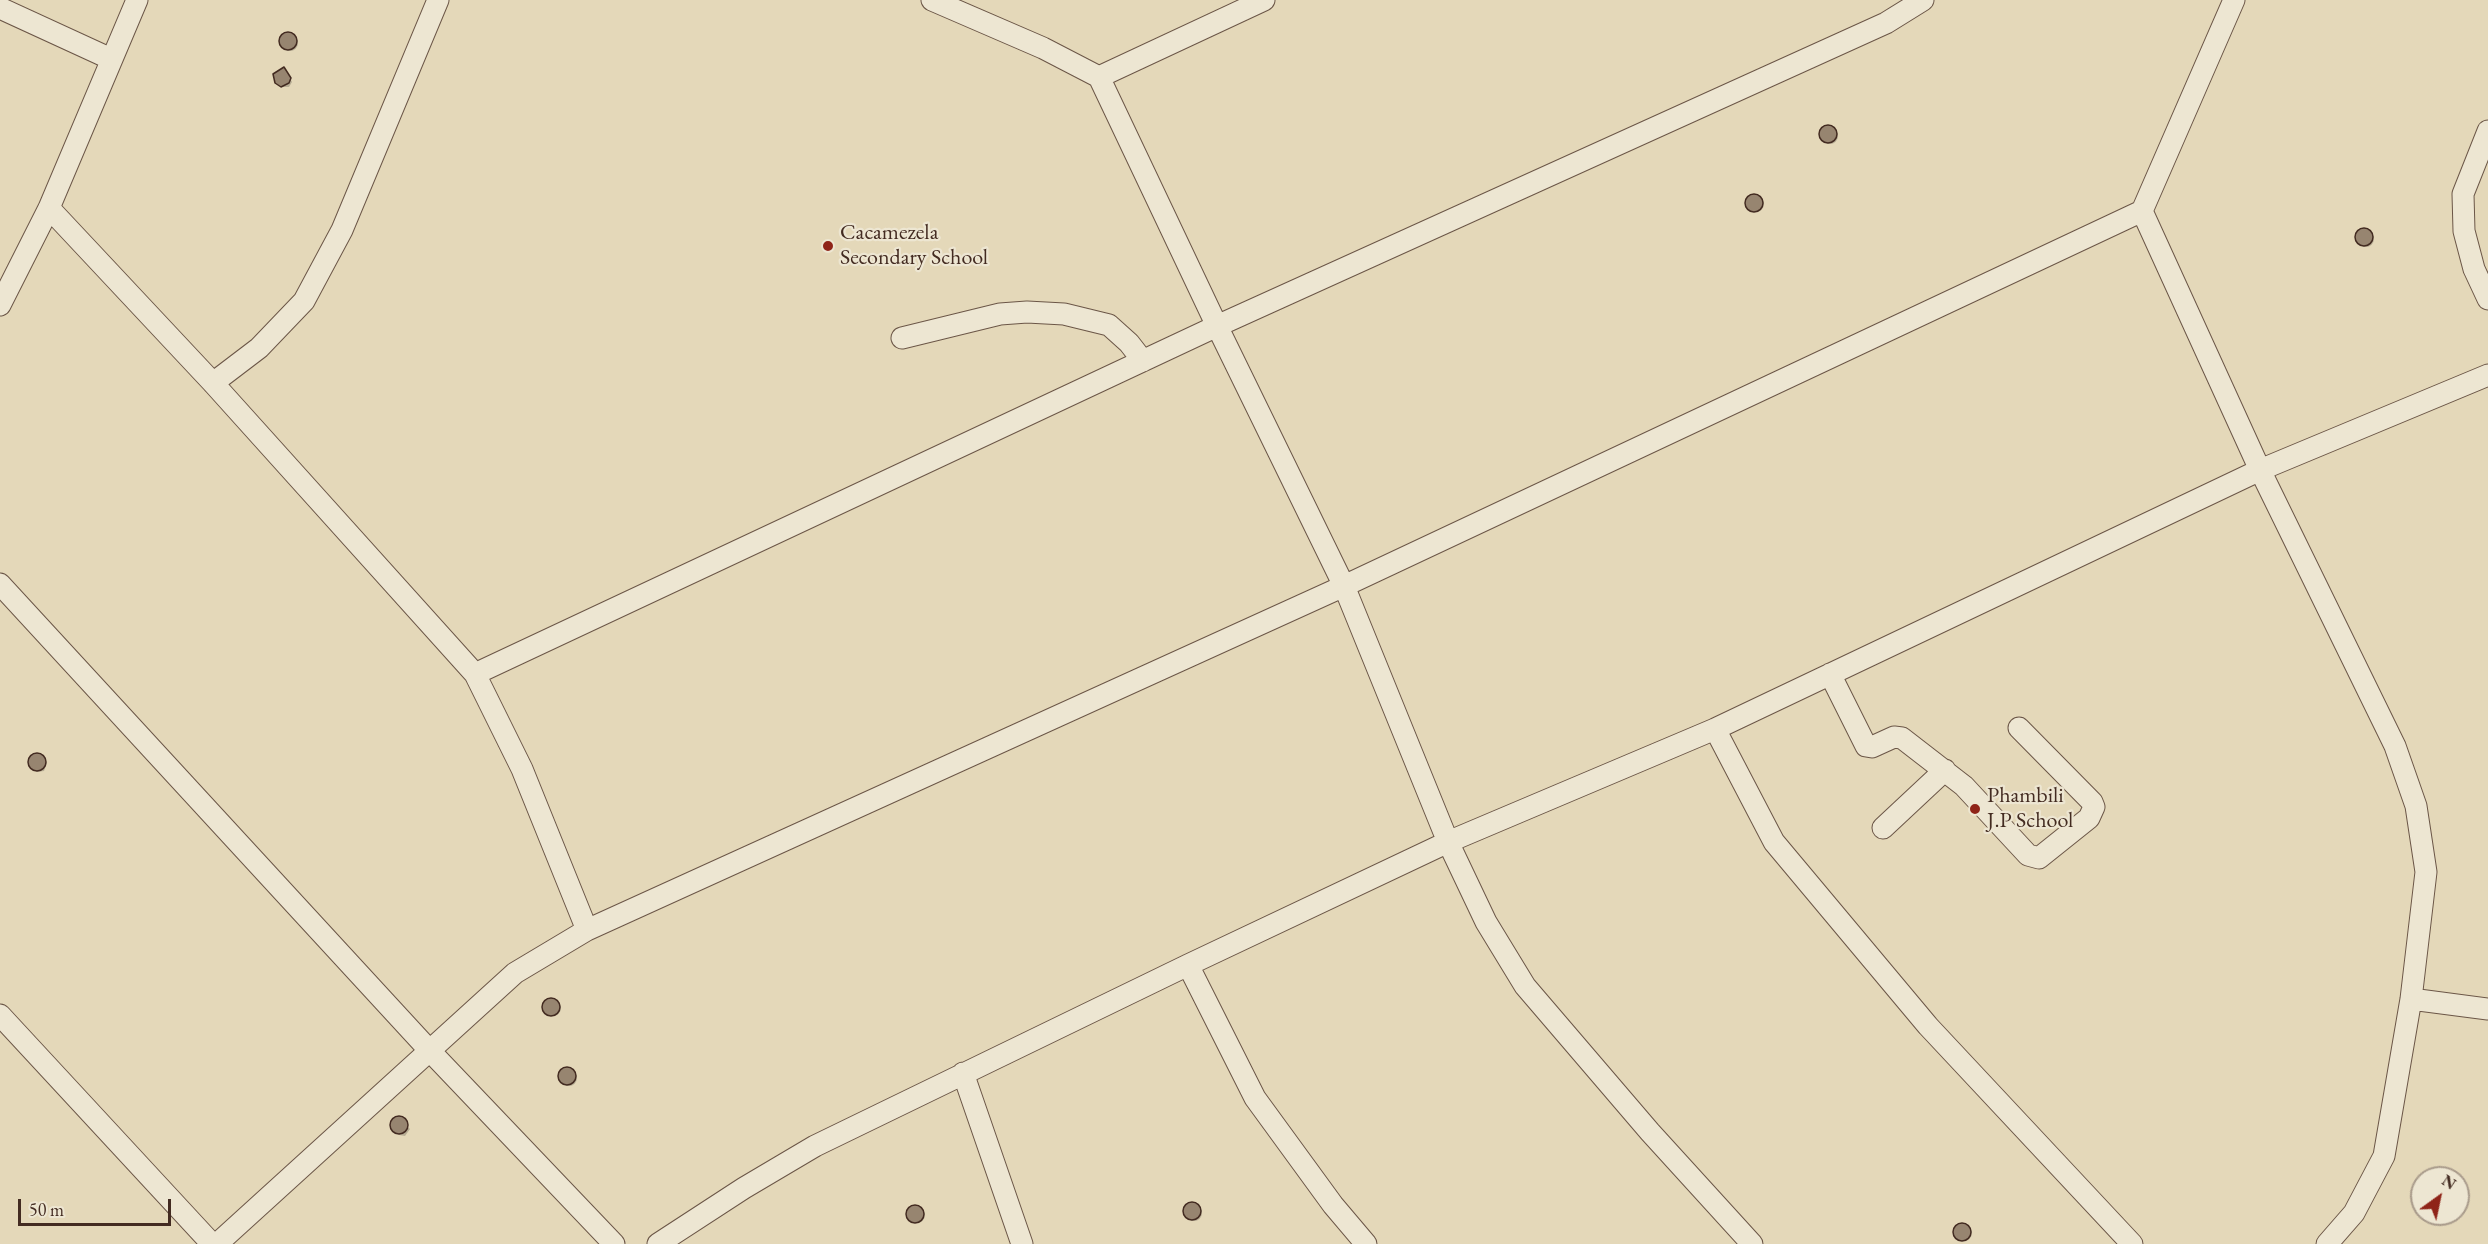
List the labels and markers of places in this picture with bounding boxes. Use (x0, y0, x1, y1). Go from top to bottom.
place label: Cacamezela Secondary School (840, 220, 988, 272)
marker: Cacamezela Secondary School (821, 239, 835, 253)
place label: Phambili J.P School (1987, 783, 2073, 834)
marker: Phambili J.P School (1968, 802, 1982, 816)

